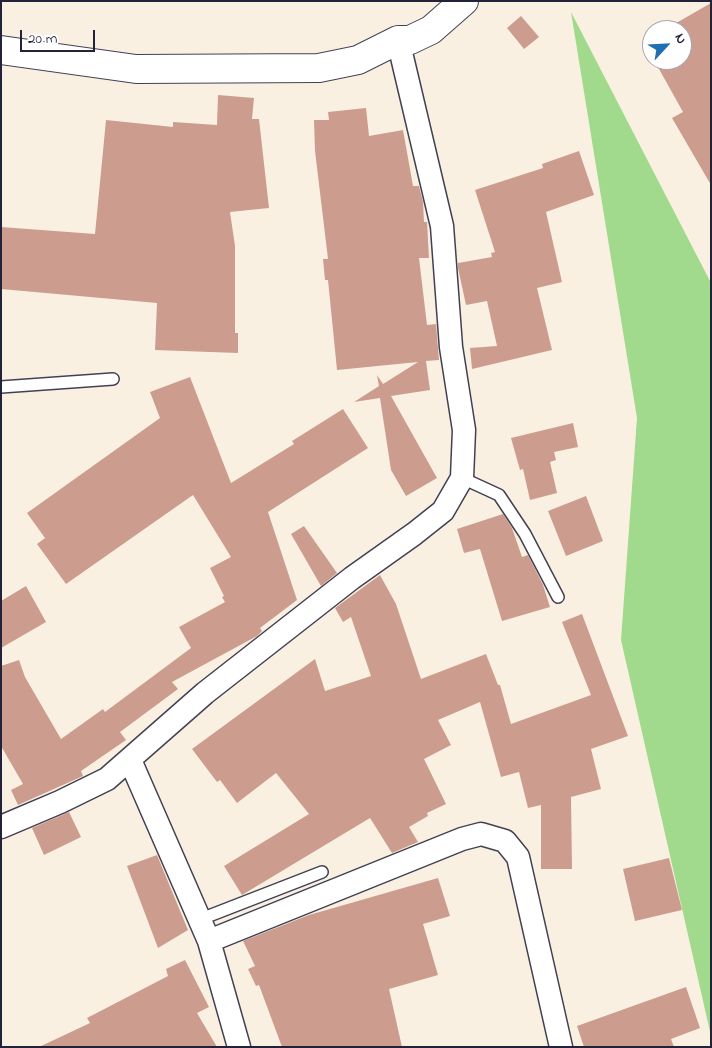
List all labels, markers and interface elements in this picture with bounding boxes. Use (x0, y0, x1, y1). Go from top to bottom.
scale bar (22, 20, 98, 52)
north arrow (642, 20, 692, 70)
text: 20 m (28, 28, 57, 50)
text: N (669, 30, 692, 48)

